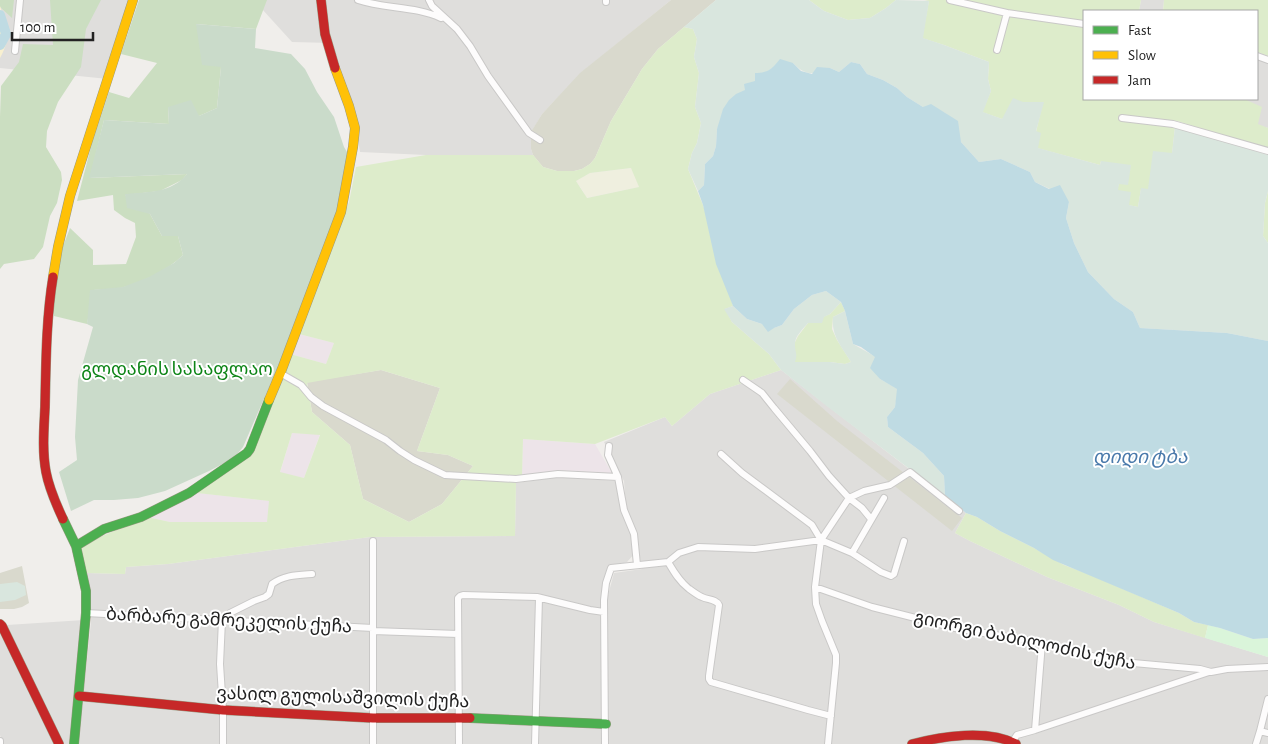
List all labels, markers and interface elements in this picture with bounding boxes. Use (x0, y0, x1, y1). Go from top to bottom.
scale bar (12, 10, 94, 42)
legend (1083, 10, 1258, 100)
text: 100 m (20, 20, 55, 35)
text: Fast (1128, 23, 1152, 38)
text: Slow (1128, 48, 1156, 63)
text: Jam (1128, 73, 1151, 88)
park label: გლდანის სასაფლაო (81, 361, 273, 380)
water label: დიდი ტბა (1093, 448, 1188, 468)
street label: ბარბარე გამრეკელის ქუჩა (105, 605, 353, 637)
street label: გიორგი ბაბილოძის ქუჩა (912, 608, 1138, 674)
street label: ვასილ გულისაშვილის ქუჩა (216, 685, 470, 712)

